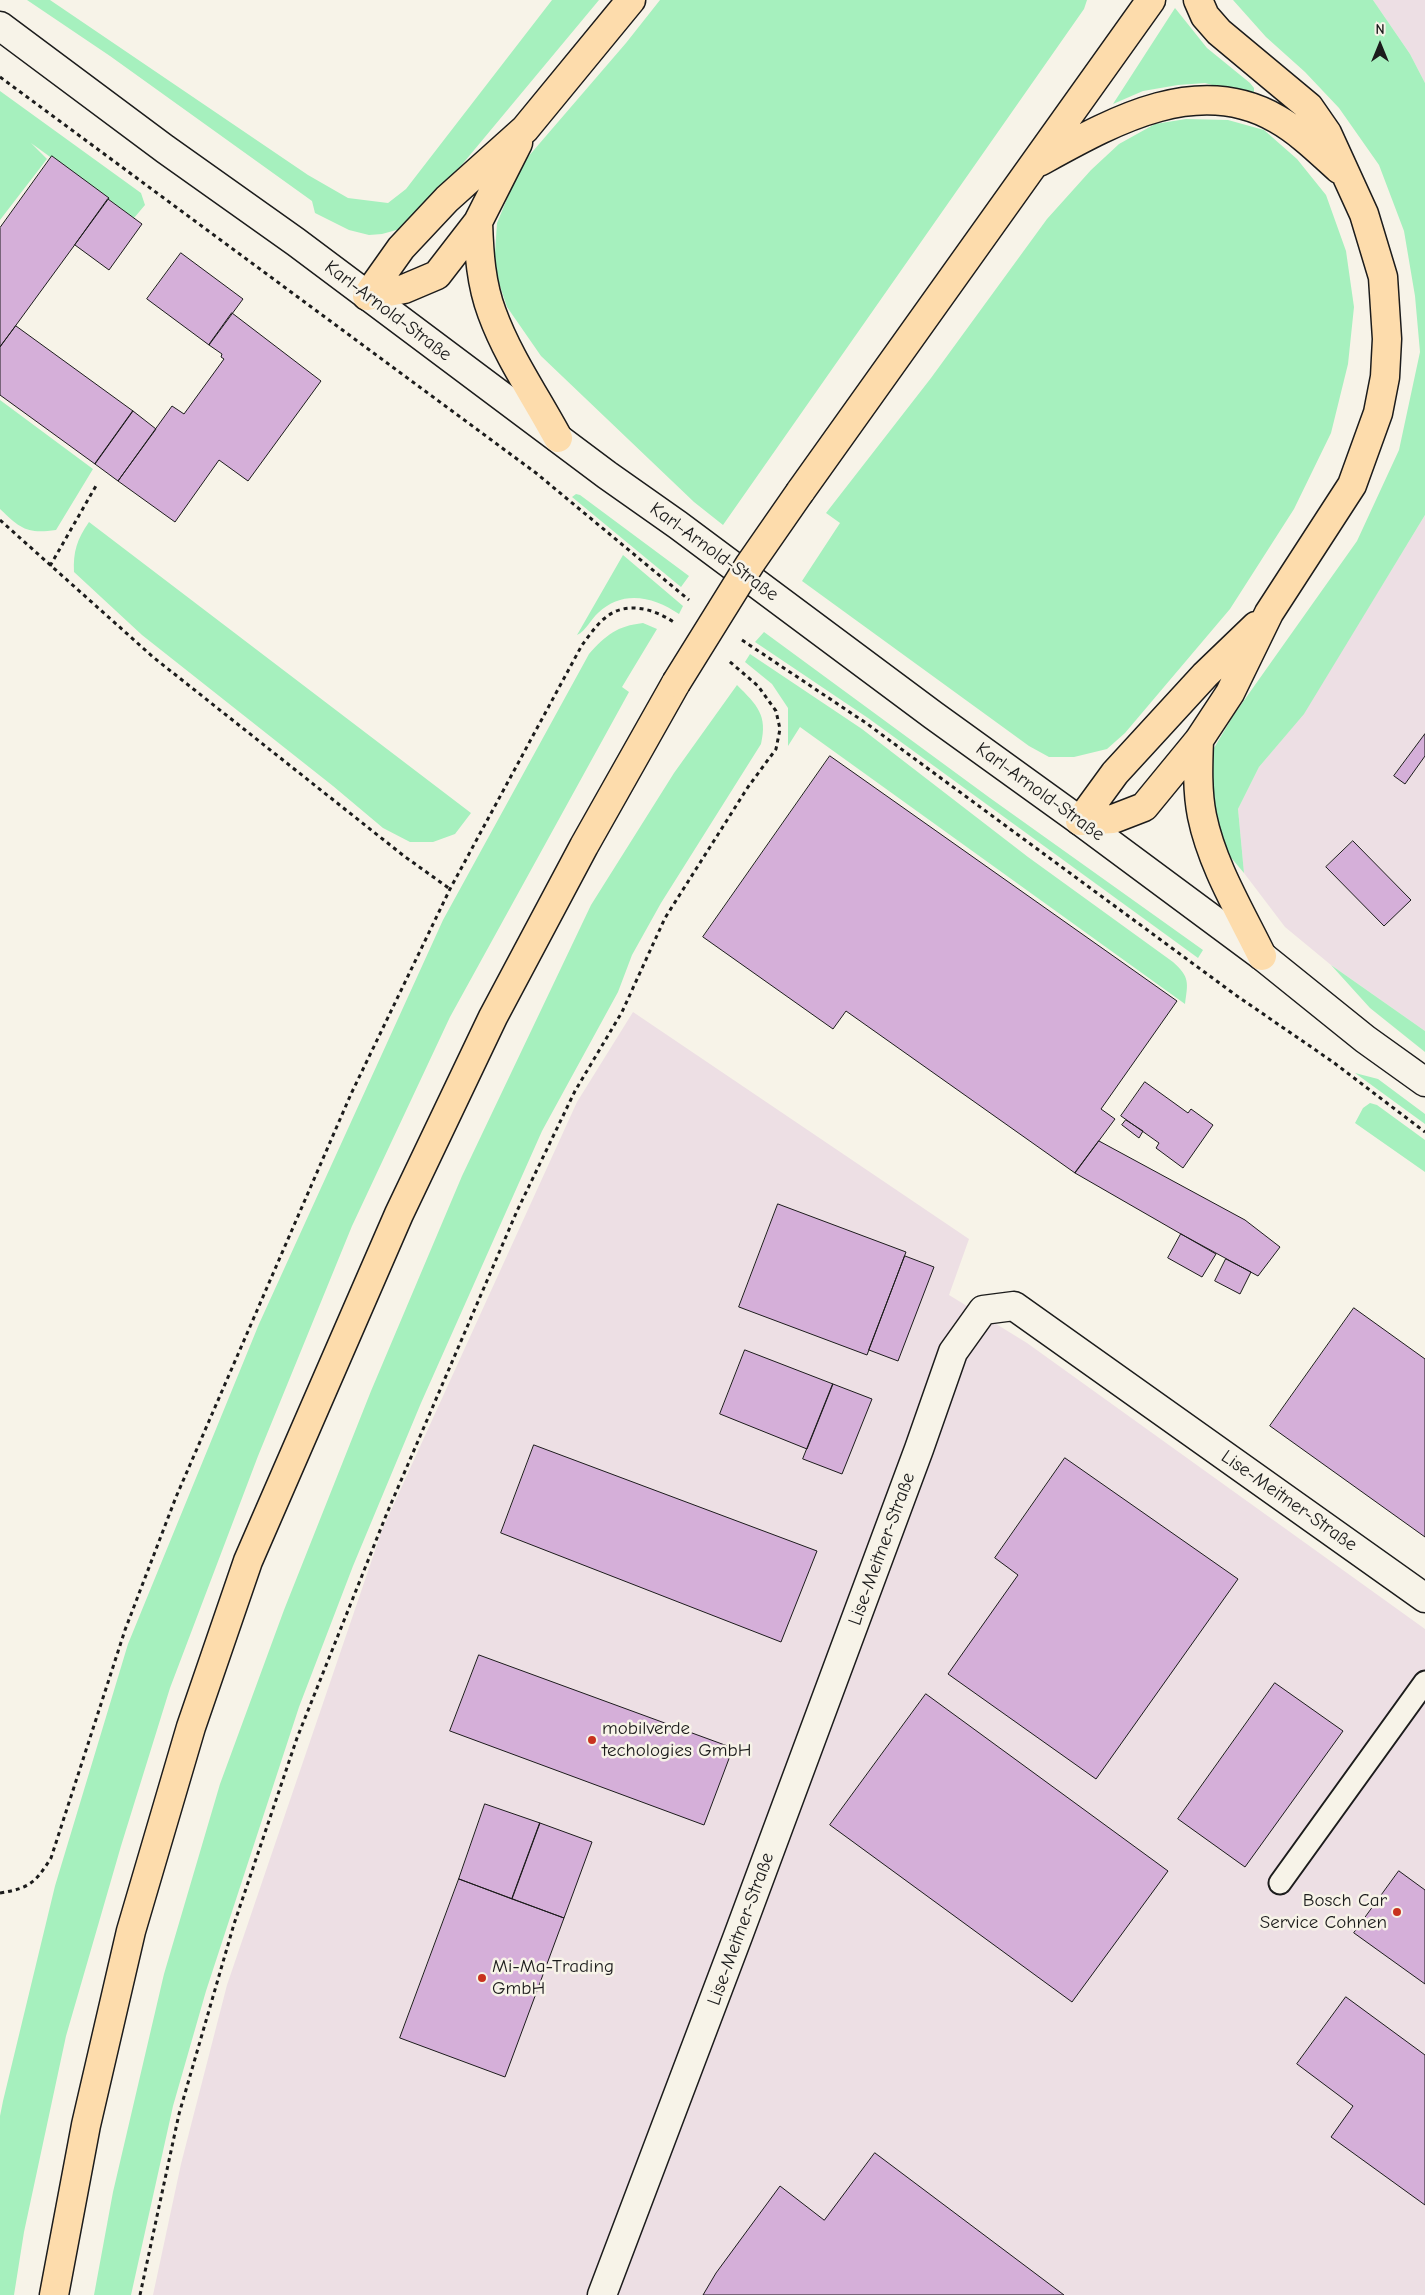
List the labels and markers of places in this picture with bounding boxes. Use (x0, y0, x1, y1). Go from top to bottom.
place label: mobilverde techologies GmbH (602, 1718, 751, 1762)
marker: mobilverde techologies GmbH (586, 1734, 598, 1746)
place label: Bosch Car Service Cohnen (1260, 1890, 1387, 1934)
marker: Bosch Car Service Cohnen (1391, 1906, 1403, 1918)
place label: Mi-Ma-Trading GmbH (492, 1956, 614, 2000)
marker: Mi-Ma-Trading GmbH (476, 1972, 488, 1984)

